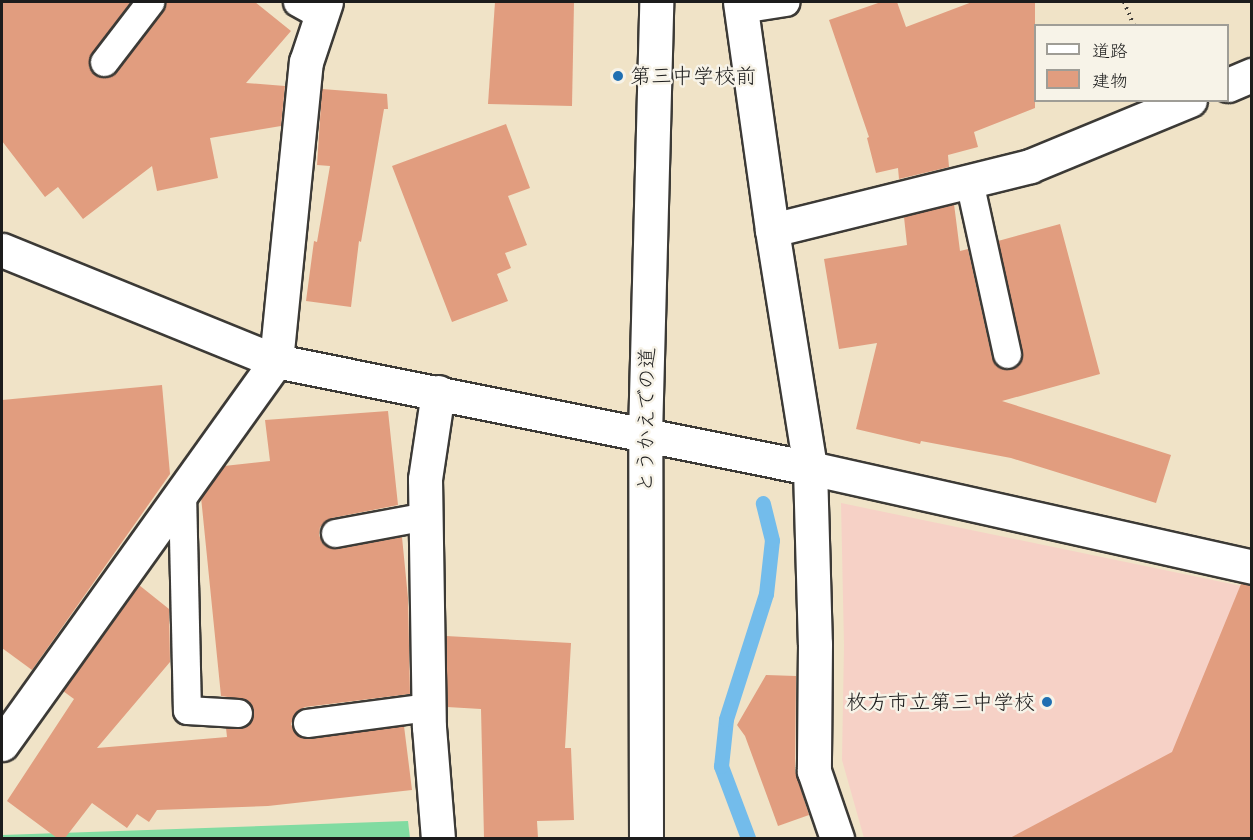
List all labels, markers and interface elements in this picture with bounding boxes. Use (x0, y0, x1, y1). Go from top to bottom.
legend (1034, 24, 1229, 102)
text: 道路 (1092, 38, 1128, 63)
place label: 第三中学校前 (630, 63, 756, 89)
text: 建物 (1092, 68, 1128, 93)
marker: 第三中学校前 (611, 69, 625, 83)
street label: とうかえでの道 (632, 346, 660, 494)
place label: 枚方市立第三中学校 (846, 689, 1035, 715)
marker: 枚方市立第三中学校 (1040, 695, 1054, 709)

